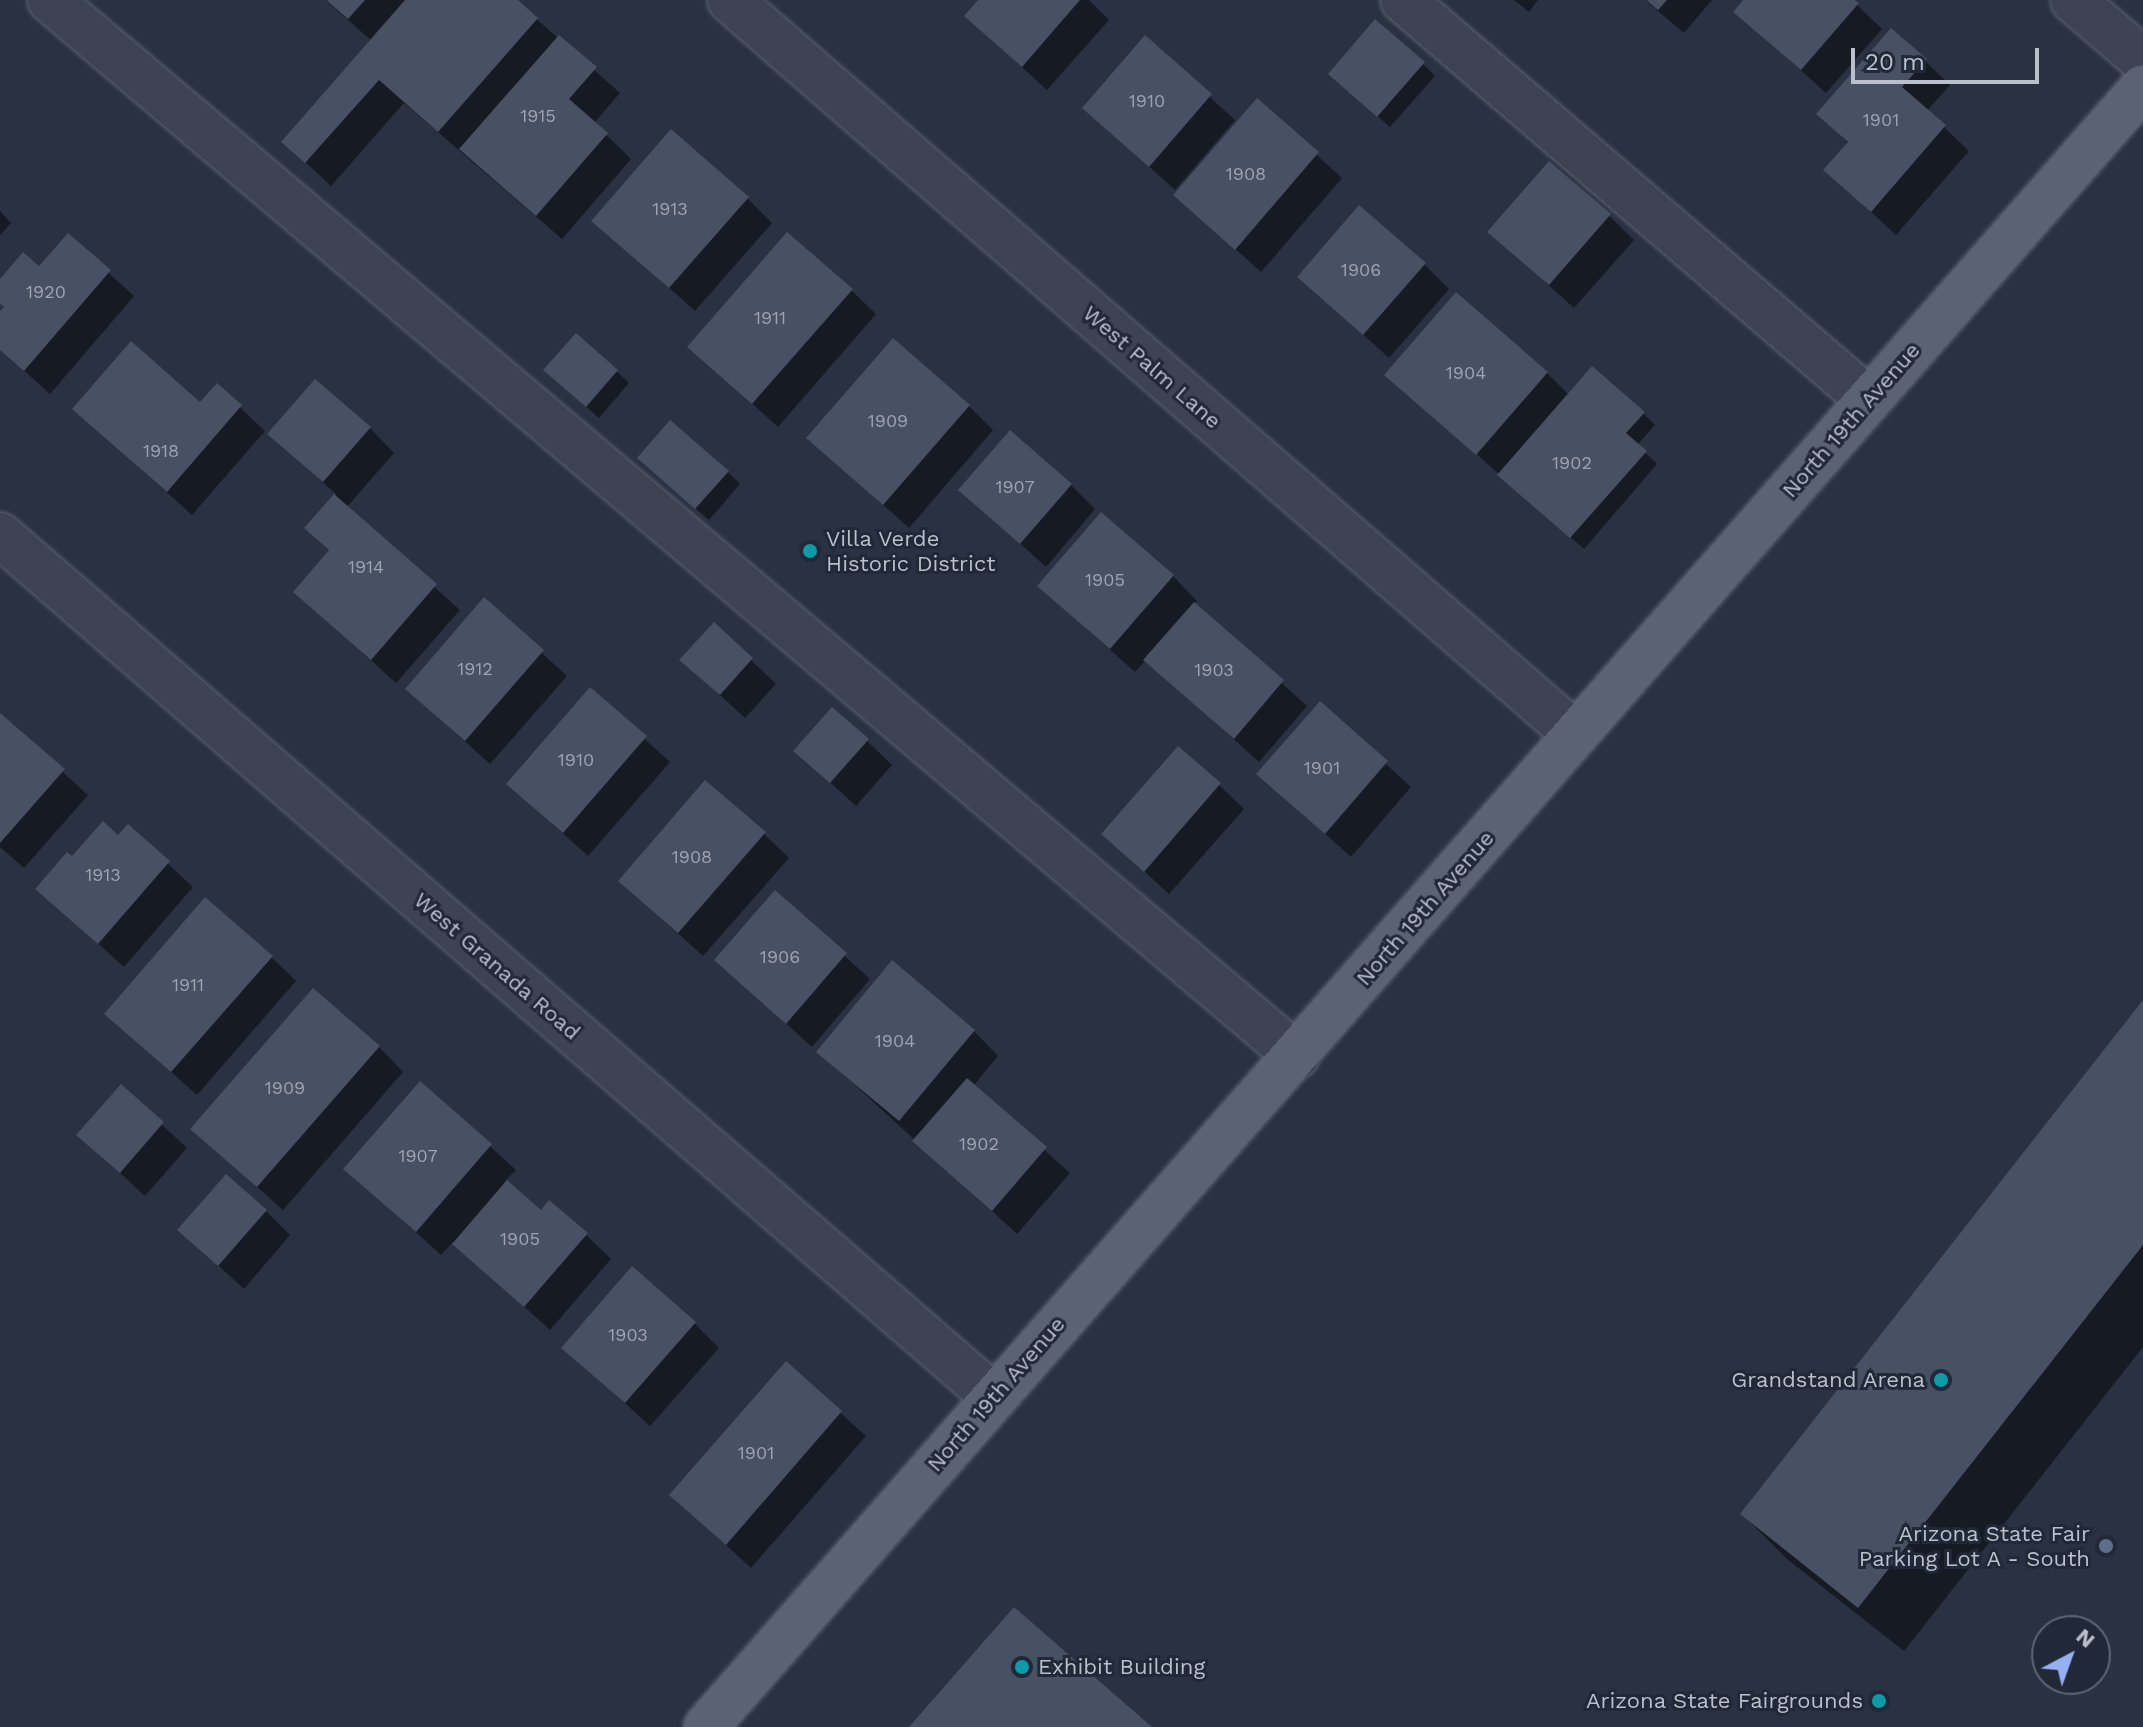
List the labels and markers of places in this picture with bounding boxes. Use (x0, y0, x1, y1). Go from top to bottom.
place label: Villa Verde Historic District (826, 525, 995, 576)
marker: Villa Verde Historic District (801, 542, 819, 560)
place label: Grandstand Arena (1730, 1367, 1925, 1393)
marker: Grandstand Arena (1932, 1371, 1950, 1389)
place label: Arizona State Fair Parking Lot A - South (1857, 1520, 2090, 1572)
marker: Arizona State Fair Parking Lot A - South (2097, 1537, 2115, 1555)
place label: Exhibit Building (1038, 1654, 1205, 1680)
marker: Exhibit Building (1013, 1658, 1031, 1676)
place label: Arizona State Fairgrounds (1585, 1688, 1863, 1714)
marker: Arizona State Fairgrounds (1870, 1692, 1888, 1710)

